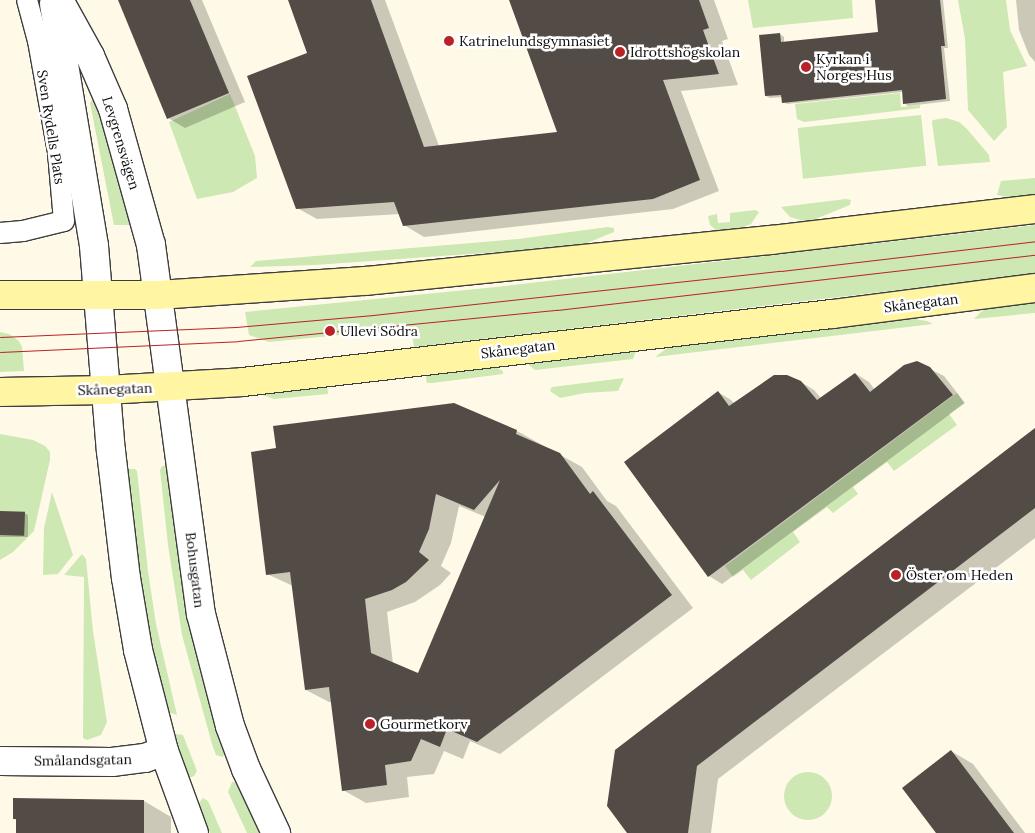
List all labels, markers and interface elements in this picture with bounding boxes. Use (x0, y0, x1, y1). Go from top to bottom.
place label: Katrinelundsgymnasiet (459, 33, 610, 49)
marker: Katrinelundsgymnasiet (443, 35, 455, 47)
place label: Idrottshögskolan (630, 44, 740, 60)
marker: Idrottshögskolan (614, 46, 626, 58)
place label: Kyrkan i Norges Hus (816, 51, 892, 84)
marker: Kyrkan i Norges Hus (800, 61, 812, 73)
street label: Sven Rydells Plats (34, 69, 68, 185)
street label: Levgrensvägen (99, 94, 143, 192)
street label: Skånegatan (883, 290, 959, 316)
place label: Ullevi Södra (340, 323, 418, 339)
marker: Ullevi Södra (324, 325, 336, 337)
street label: Skånegatan (480, 336, 556, 362)
street label: Skånegatan (77, 379, 153, 399)
street label: Bohusgatan (182, 531, 208, 609)
place label: Öster om Heden (906, 567, 1013, 583)
marker: Öster om Heden (890, 569, 902, 581)
place label: Gourmetkorv (380, 716, 468, 732)
marker: Gourmetkorv (364, 718, 376, 730)
street label: Smålandsgatan (34, 751, 132, 769)

